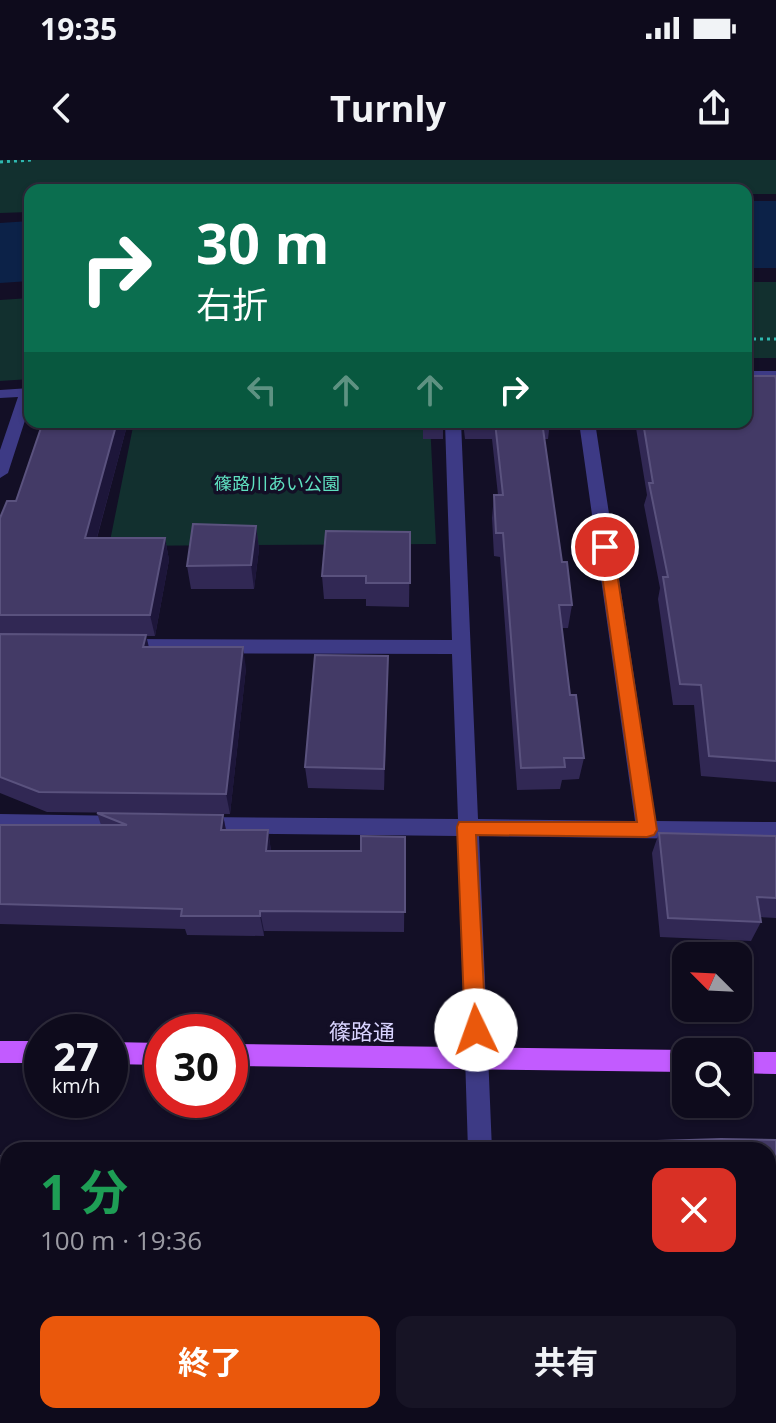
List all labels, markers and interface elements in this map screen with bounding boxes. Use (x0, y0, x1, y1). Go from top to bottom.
text: 19:35 (40, 8, 117, 49)
text: Turnly (330, 84, 446, 133)
icon: back (40, 86, 84, 130)
icon: share (692, 86, 736, 130)
text: 30 m (196, 204, 330, 280)
icon: right (64, 216, 168, 320)
text: 右折 (196, 280, 268, 329)
icon: left (240, 368, 284, 412)
icon: ahead (324, 368, 368, 412)
icon: ahead (408, 368, 452, 412)
icon: right (492, 368, 536, 412)
park label: 篠路川あい公園 (214, 471, 340, 495)
pin (571, 513, 639, 581)
icon: arrive (583, 525, 627, 569)
north arrow (672, 942, 752, 1022)
map controls (672, 942, 752, 1118)
position arrow (434, 988, 518, 1072)
speed limit sign: 30 (144, 1014, 248, 1118)
street label: 篠路通 (329, 1015, 395, 1047)
text: 27 (53, 1028, 99, 1083)
button: search (672, 1038, 752, 1118)
text: km/h (52, 1072, 100, 1099)
text: 1 分 (40, 1159, 128, 1224)
button: close (652, 1168, 736, 1252)
text: 100 m · 19:36 (40, 1222, 202, 1258)
button: 終了 (40, 1316, 380, 1408)
button: 共有 (396, 1316, 736, 1408)

